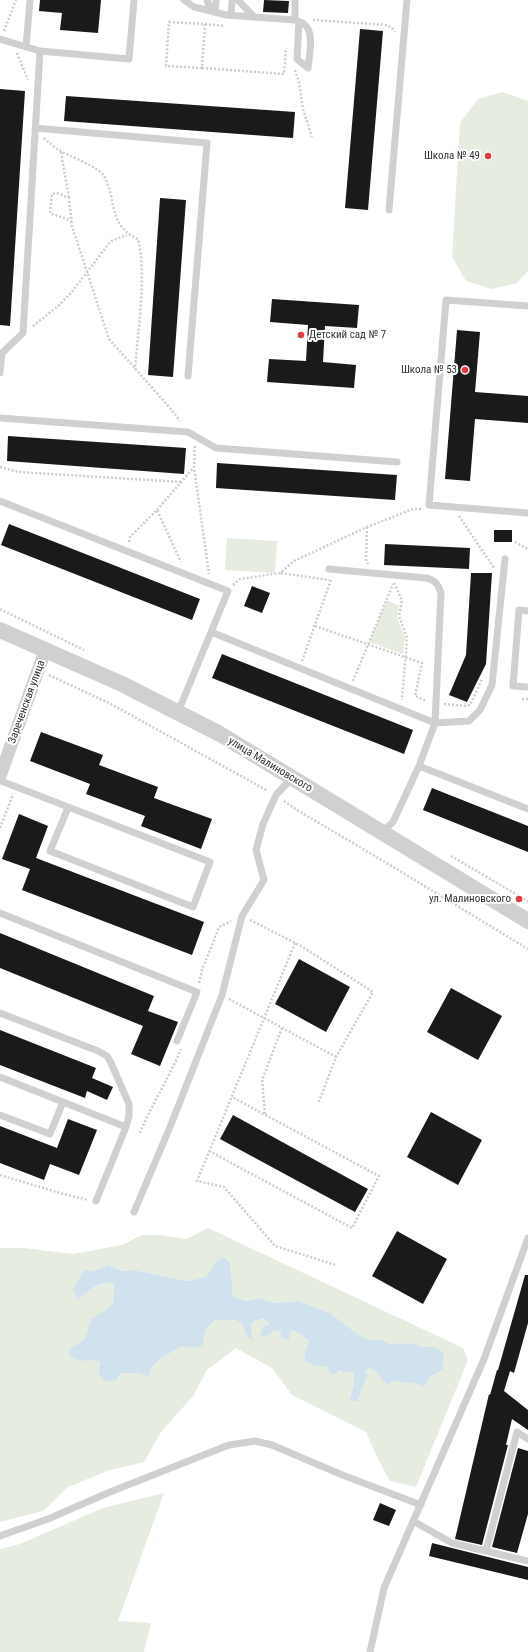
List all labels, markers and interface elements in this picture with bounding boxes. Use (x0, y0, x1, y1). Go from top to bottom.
place label: Школа № 49 (424, 149, 480, 163)
marker: Школа № 49 (483, 151, 493, 161)
place label: Детский сад № 7 (309, 328, 386, 342)
marker: Детский сад № 7 (296, 330, 306, 340)
place label: Школа № 53 (401, 363, 457, 377)
marker: Школа № 53 (460, 365, 470, 375)
street label: Зареченская улица (6, 659, 48, 745)
street label: улица Малиновского (226, 735, 314, 795)
place label: ул. Малиновского (429, 892, 511, 906)
marker: ул. Малиновского (514, 894, 524, 904)

